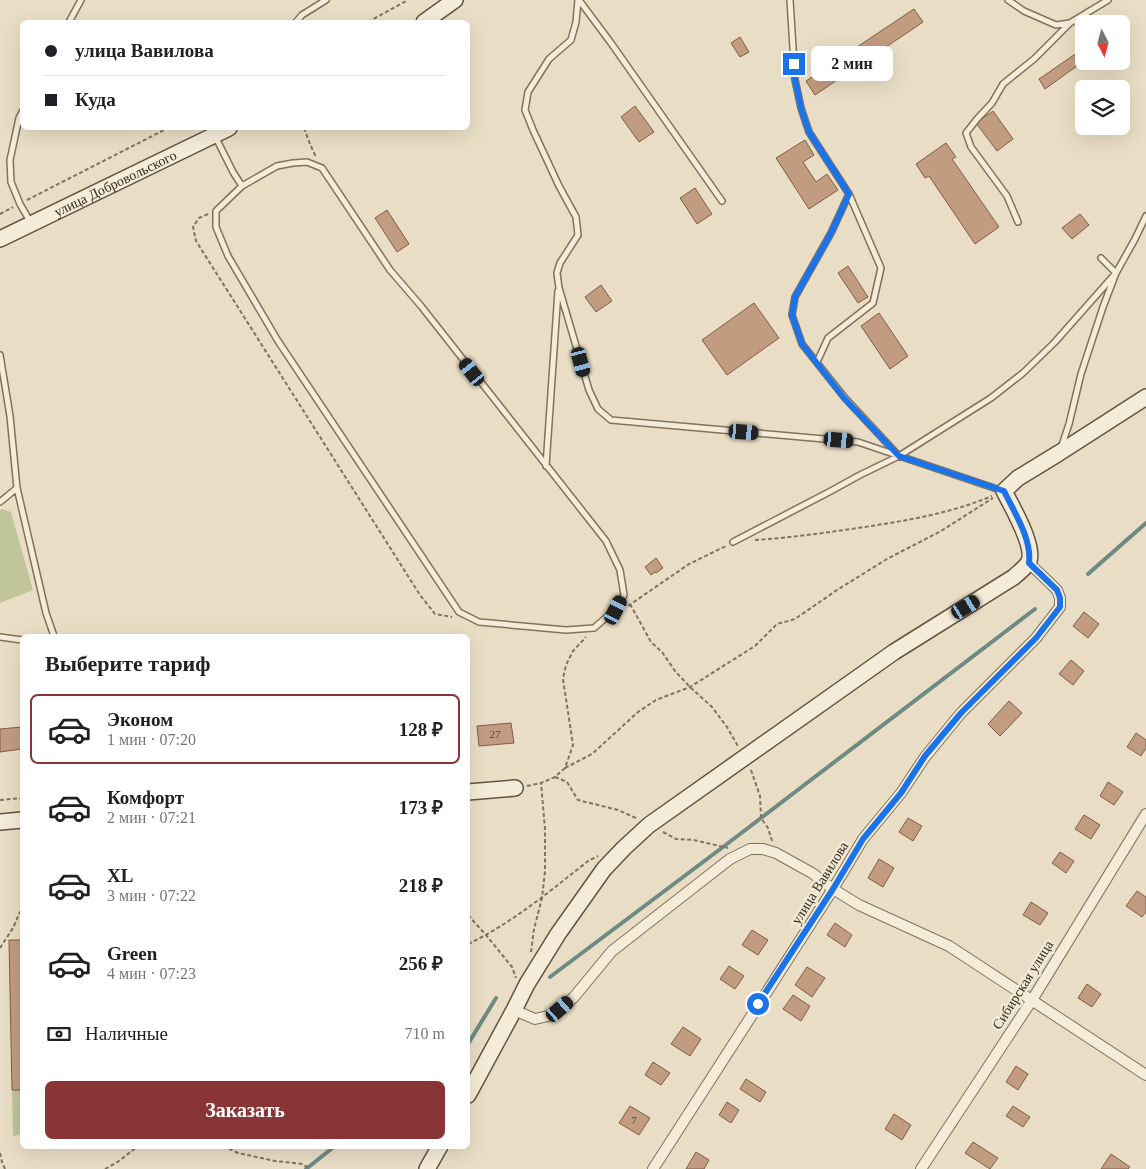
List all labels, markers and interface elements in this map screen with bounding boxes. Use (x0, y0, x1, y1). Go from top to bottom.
north arrow (1075, 15, 1130, 70)
map controls (1075, 15, 1130, 135)
text: улица Вавилова (75, 40, 214, 61)
callout: 2 мин (812, 46, 894, 82)
route end (783, 53, 805, 75)
text: 2 мин (831, 55, 873, 72)
button: layers (1075, 80, 1130, 135)
text: Куда (75, 89, 116, 110)
street label: улица Добровольского (52, 147, 179, 219)
car (569, 346, 592, 378)
car (456, 356, 487, 388)
car (728, 423, 759, 441)
car (823, 431, 854, 449)
car (602, 593, 629, 627)
car (949, 593, 982, 621)
text: Выберите тариф (45, 651, 211, 676)
icon: car (47, 707, 92, 752)
text: Эконом (107, 709, 173, 730)
text: 128 ₽ (399, 719, 443, 740)
house number: 27 (490, 728, 501, 740)
text: 1 мин · 07:20 (107, 731, 196, 748)
icon: car (47, 785, 92, 830)
text: Комфорт (107, 787, 184, 808)
text: 173 ₽ (399, 797, 443, 818)
text: 2 мин · 07:21 (107, 809, 196, 826)
street label: улица Вавилова (789, 838, 852, 927)
icon: car (47, 863, 92, 908)
text: XL (107, 865, 133, 886)
text: 218 ₽ (399, 875, 443, 896)
text: 3 мин · 07:22 (107, 887, 196, 904)
street label: Сибирская улица (990, 937, 1057, 1032)
icon: car (47, 941, 92, 986)
text: Green (107, 943, 157, 964)
text: 256 ₽ (399, 953, 443, 974)
text: 4 мин · 07:23 (107, 965, 196, 982)
car (543, 993, 576, 1025)
route start (747, 993, 769, 1015)
icon: cash (45, 1020, 73, 1048)
text: Наличные (85, 1023, 168, 1044)
text: 710 m (405, 1025, 445, 1042)
button: Заказать (45, 1081, 445, 1139)
house number: 7 (631, 1114, 637, 1126)

